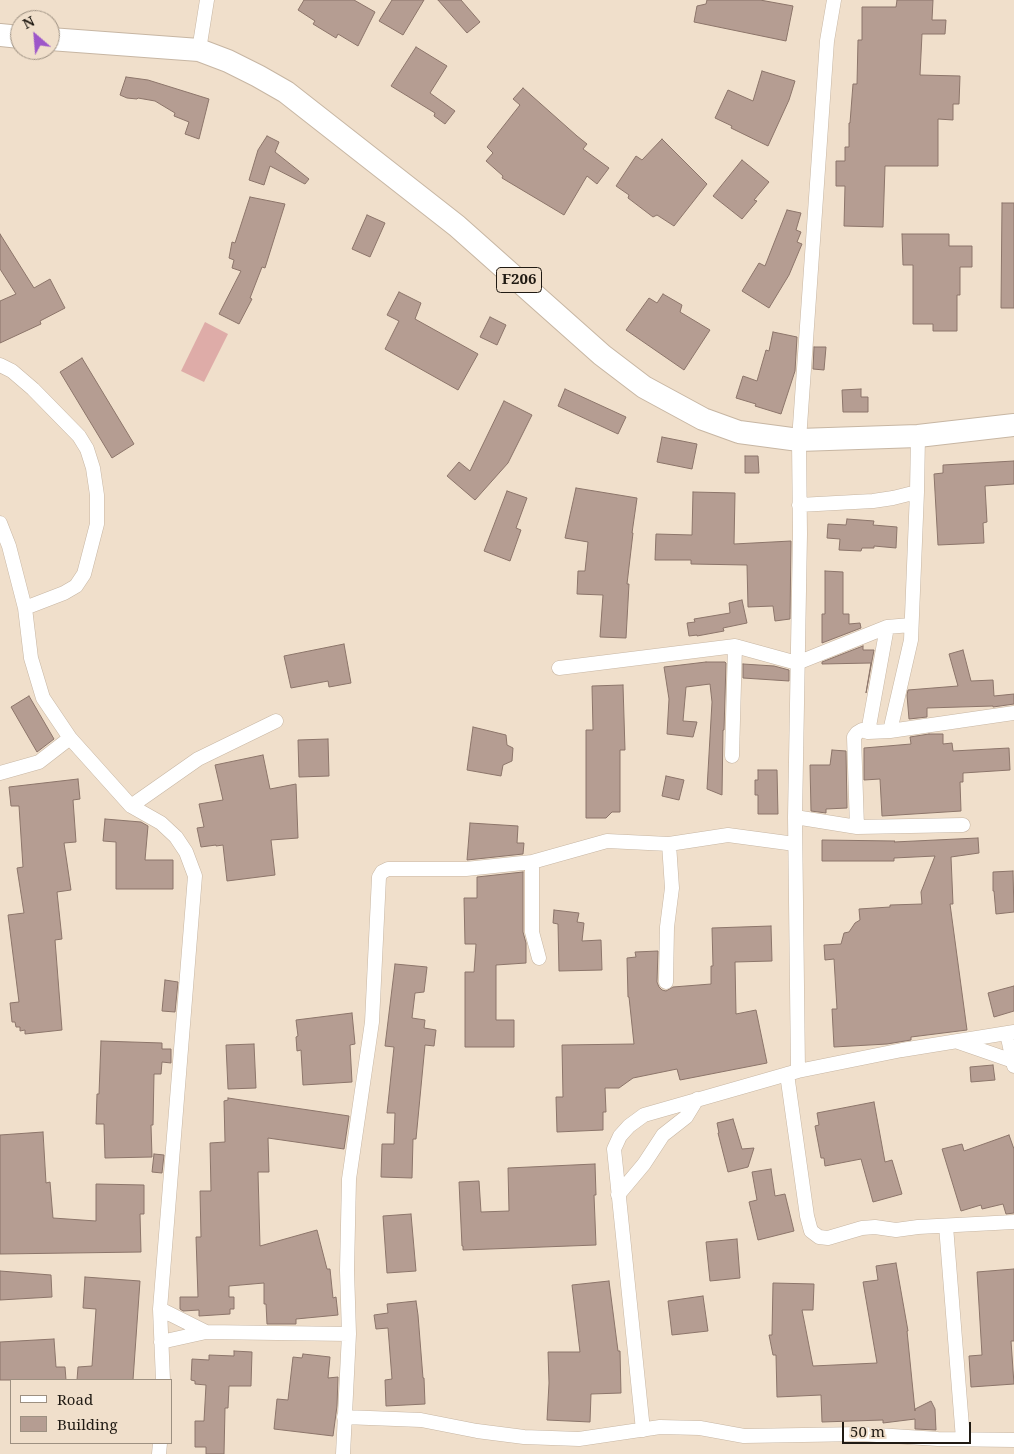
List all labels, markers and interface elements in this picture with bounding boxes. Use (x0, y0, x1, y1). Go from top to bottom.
north arrow (10, 10, 60, 60)
text: N (19, 11, 38, 33)
road number: F206 (496, 268, 542, 292)
legend (10, 1379, 172, 1444)
text: Road (57, 1389, 93, 1409)
scale bar (844, 1412, 973, 1444)
text: Building (57, 1414, 118, 1434)
text: 50 m (850, 1421, 885, 1441)

